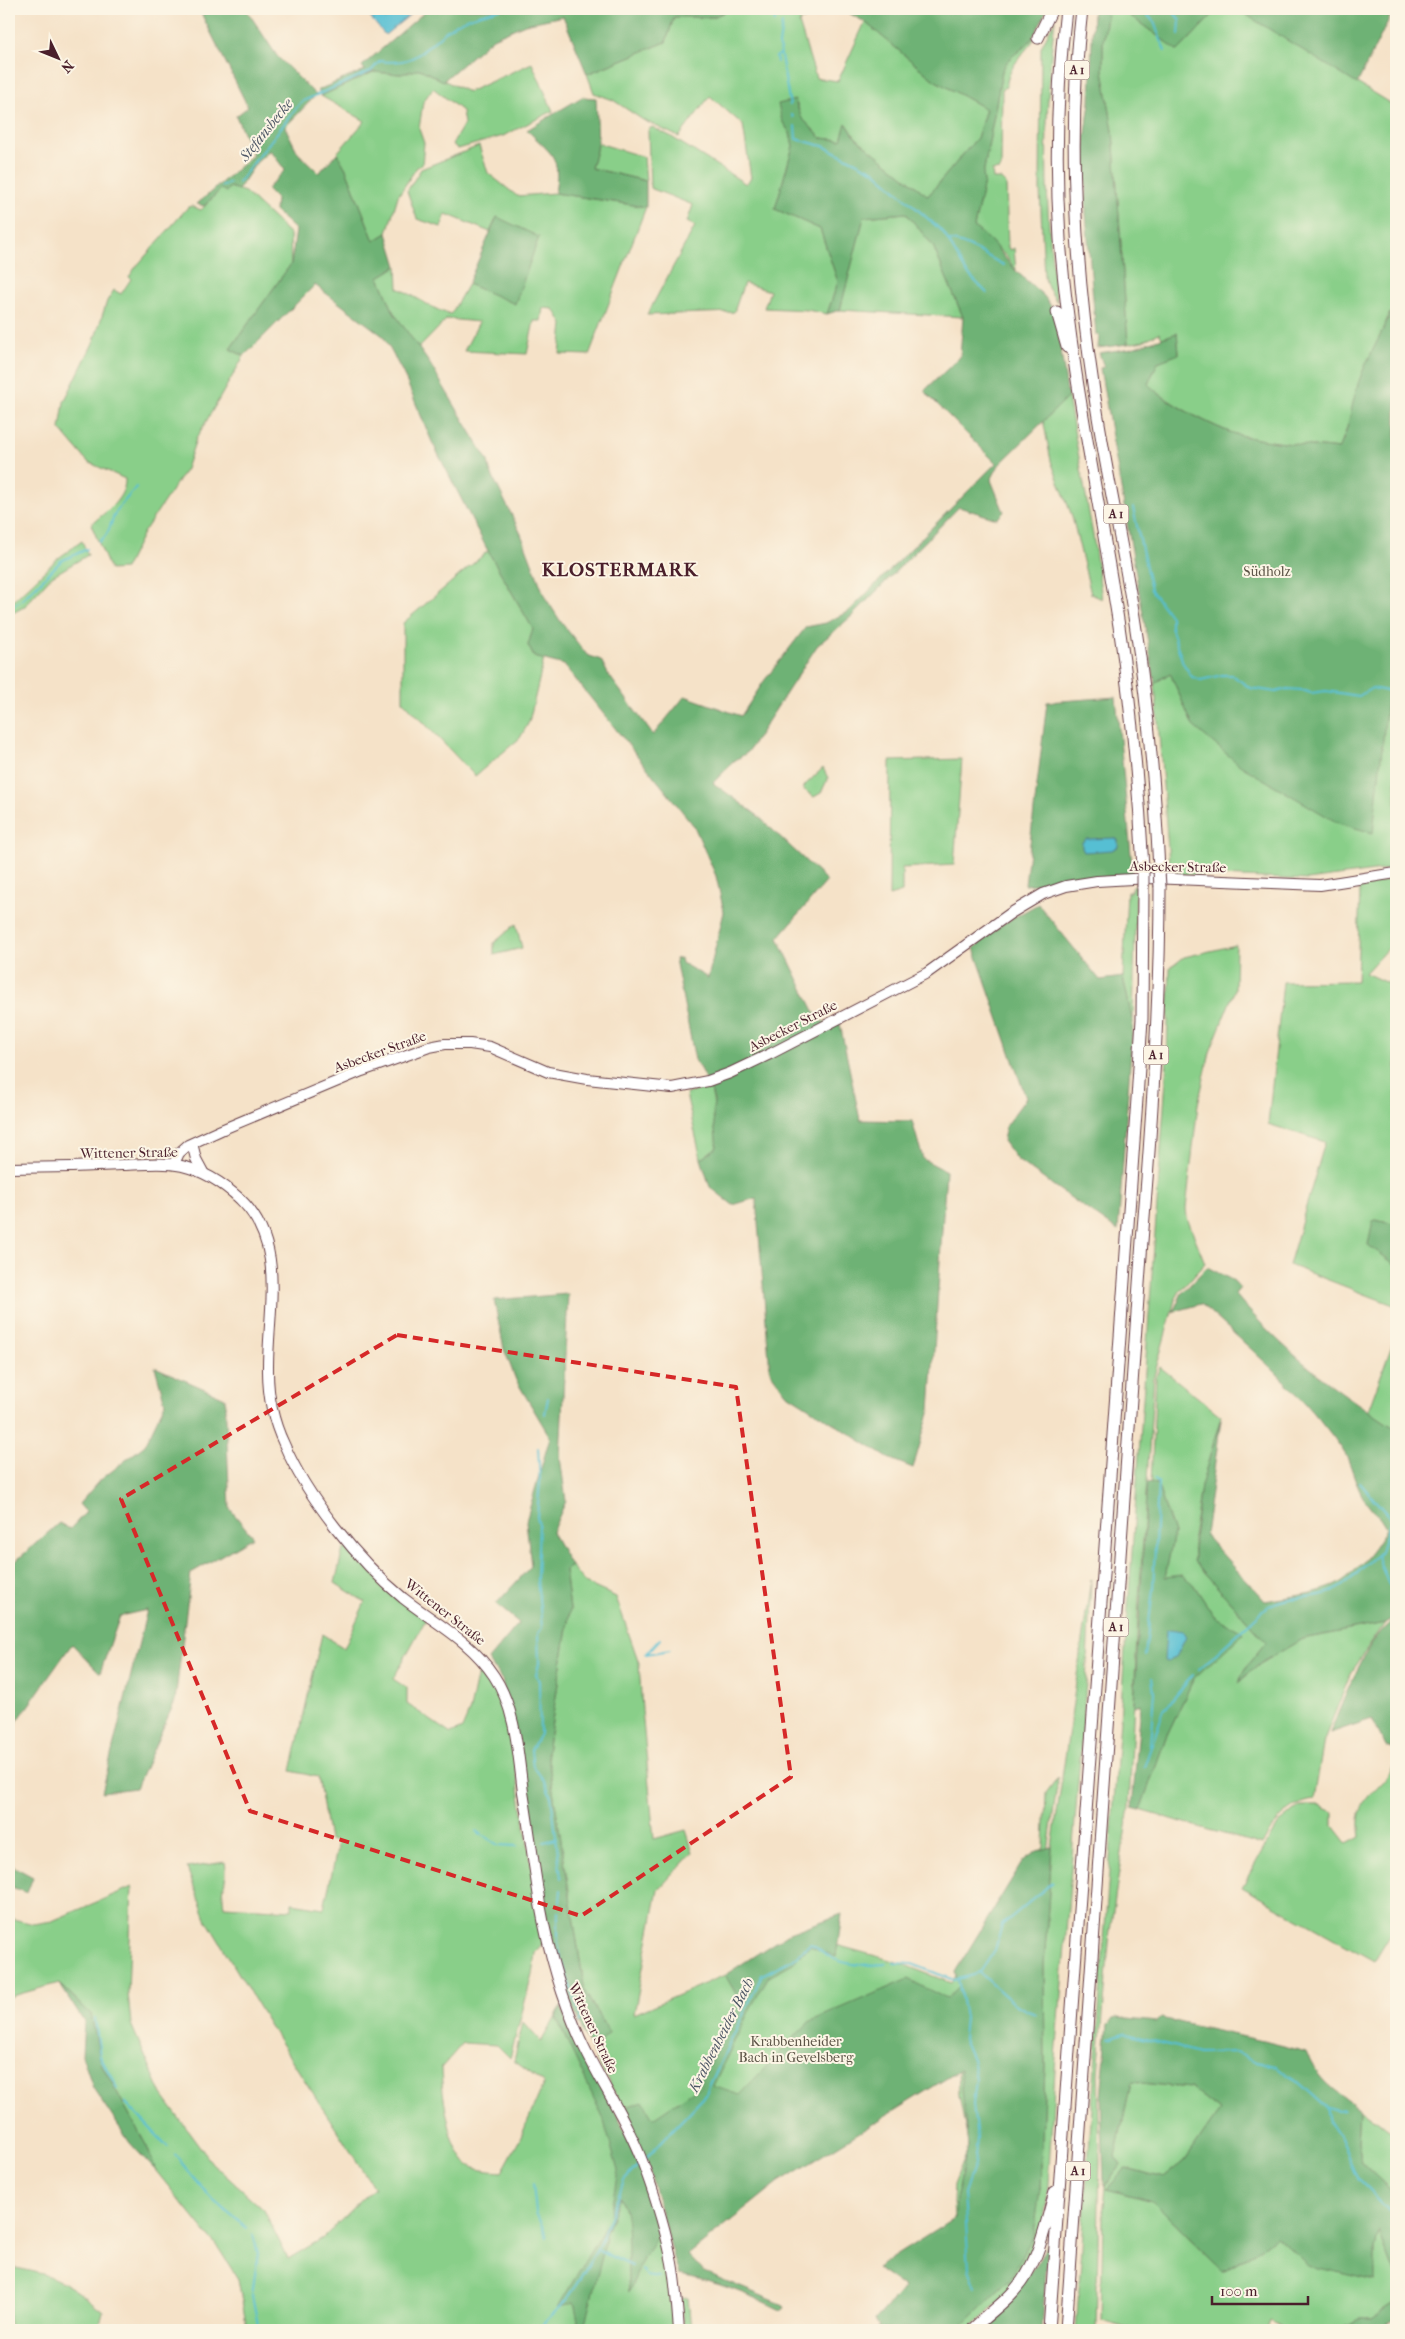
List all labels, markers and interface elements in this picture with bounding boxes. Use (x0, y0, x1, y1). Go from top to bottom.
north arrow (32, 32, 82, 82)
text: N (57, 57, 77, 76)
road number: A 1 (1064, 60, 1090, 80)
water label: Stefansbecke (235, 94, 297, 166)
road number: A 1 (1104, 504, 1128, 524)
district label: KLOSTERMARK (542, 559, 698, 581)
park label: Südholz (1243, 563, 1291, 580)
street label: Asbecker Straße (1128, 858, 1227, 876)
street label: Asbecker Straße (745, 996, 840, 1056)
street label: Asbecker Straße (331, 1027, 428, 1077)
road number: A 1 (1144, 1046, 1168, 1064)
street label: Wittener Straße (79, 1144, 178, 1162)
street label: Wittener Straße (400, 1575, 489, 1649)
road number: A 1 (1104, 1618, 1128, 1636)
water label: Krabbenheider Bach (684, 1975, 758, 2096)
street label: Wittener Straße (564, 1979, 621, 2076)
park label: Krabbenheider Bach in Gevelsberg (739, 2033, 854, 2066)
road number: A 1 (1066, 2162, 1090, 2180)
scale bar (1212, 2274, 1309, 2306)
text: 100 m (1220, 2282, 1258, 2300)

